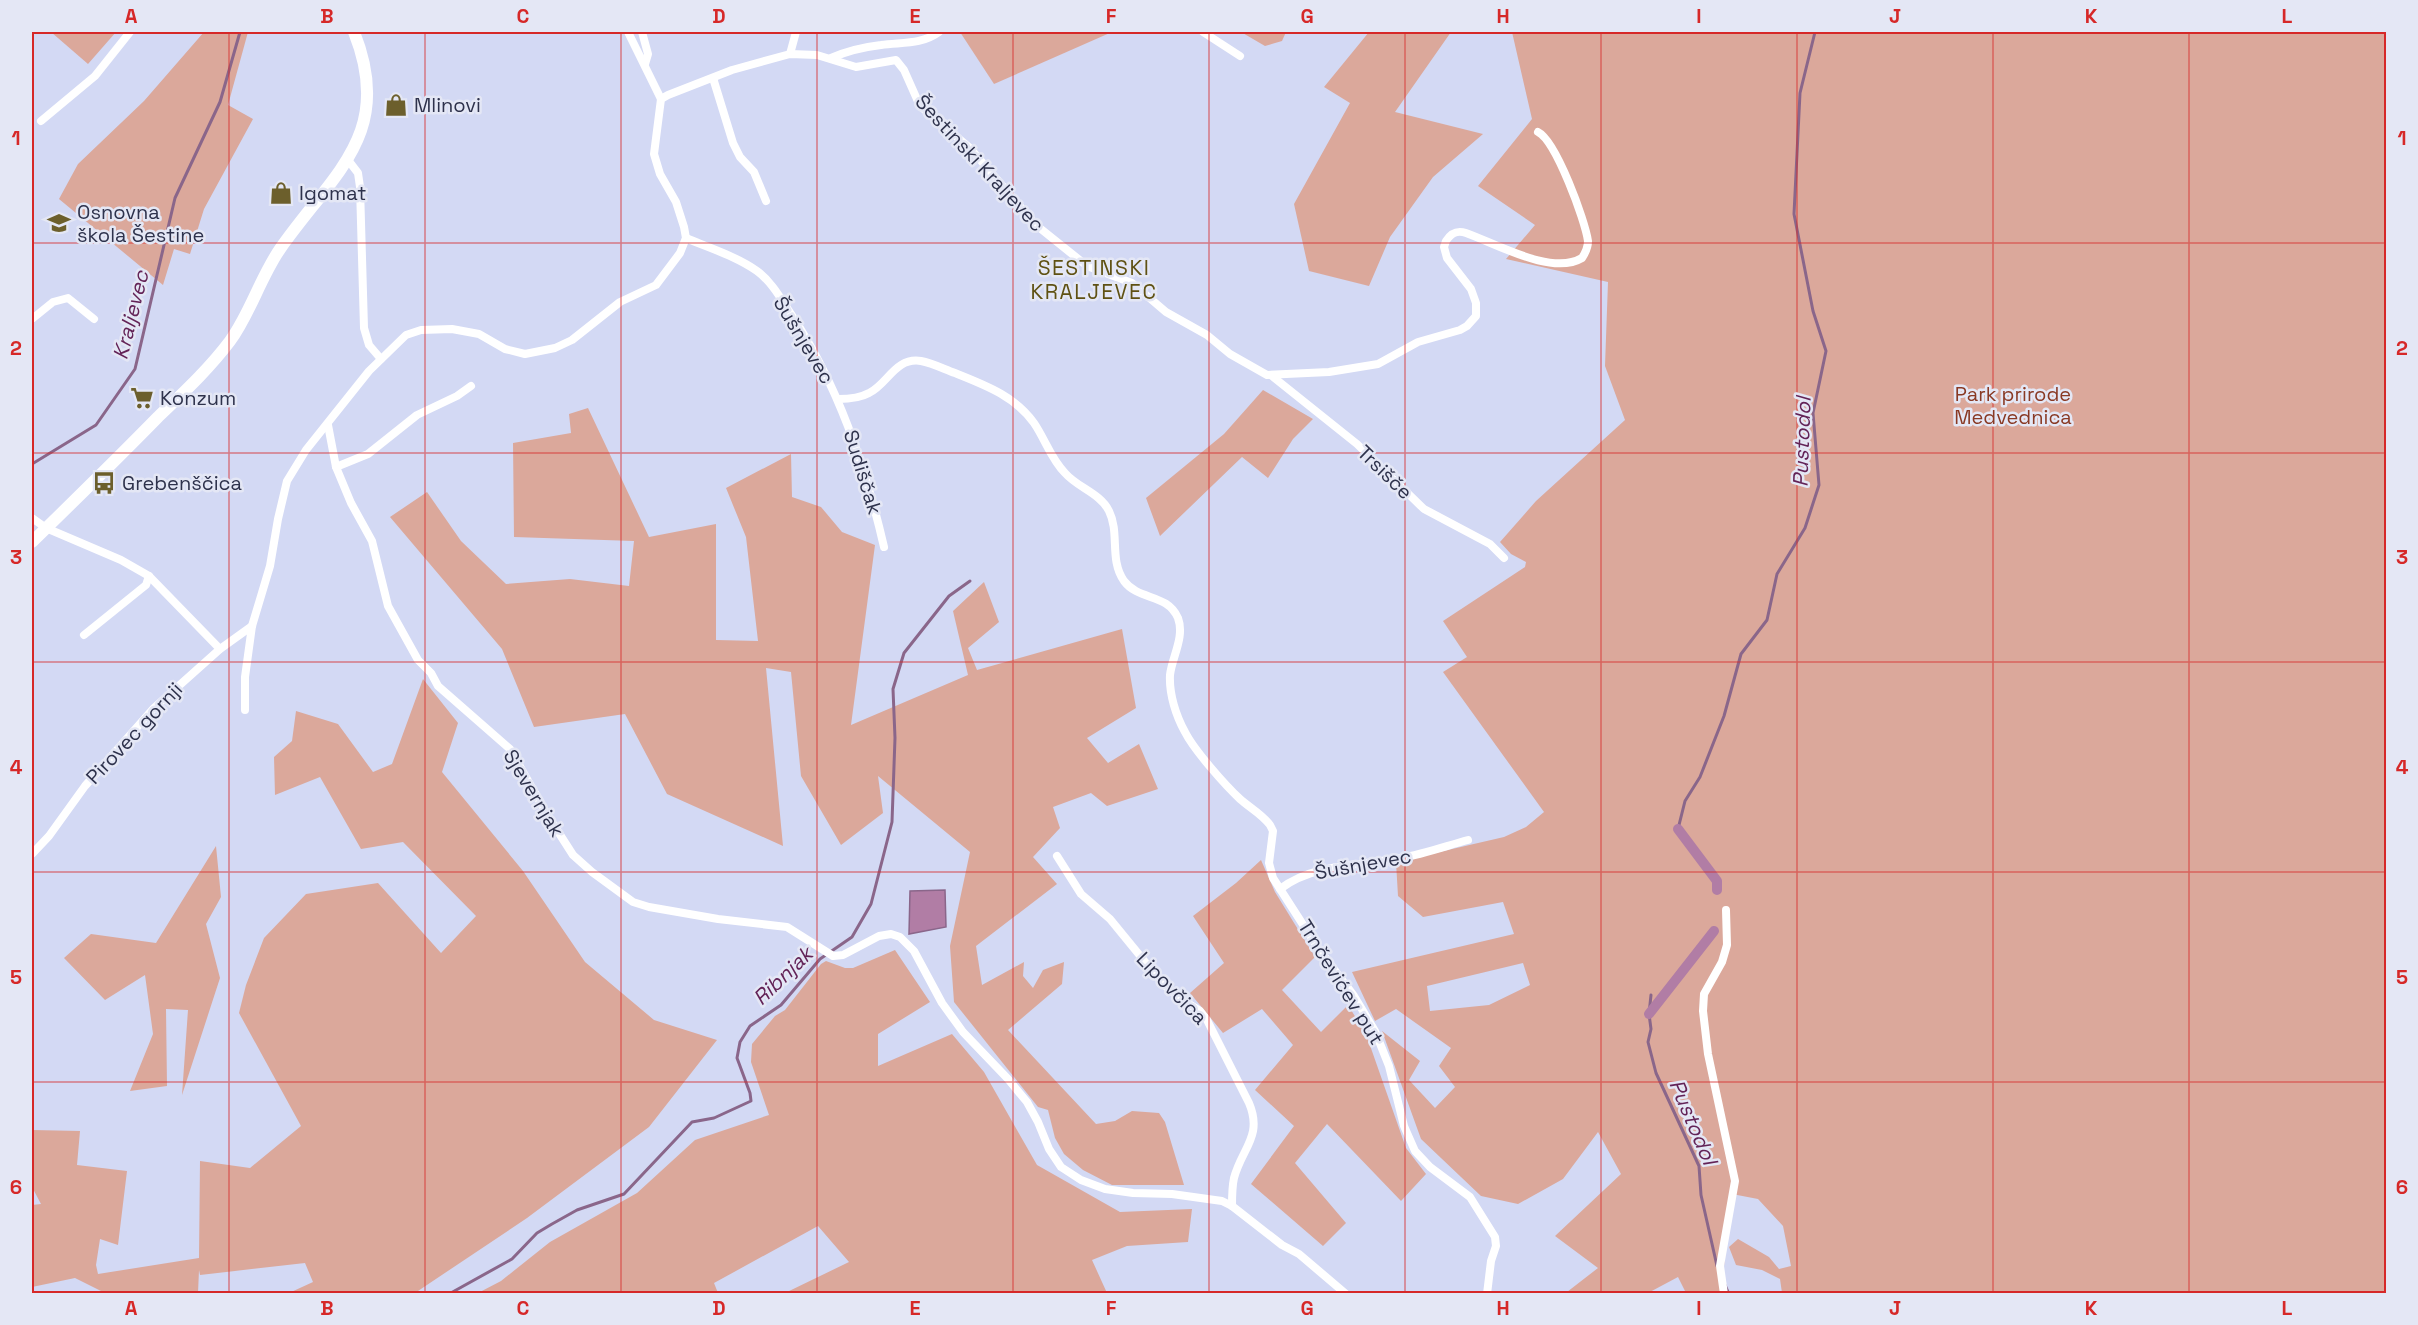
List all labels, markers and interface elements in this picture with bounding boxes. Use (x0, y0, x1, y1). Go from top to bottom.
text: A (125, 3, 138, 29)
text: B (320, 3, 334, 29)
text: C (517, 3, 530, 29)
text: D (712, 3, 726, 29)
text: E (909, 3, 921, 29)
text: F (1106, 3, 1117, 29)
text: G (1300, 3, 1314, 29)
text: H (1496, 3, 1510, 29)
text: I (1696, 3, 1702, 29)
text: J (1889, 3, 1901, 29)
text: K (2085, 3, 2098, 29)
text: L (2282, 3, 2293, 29)
street label: Šestinski Kraljevec (910, 89, 1050, 237)
shop icon: Mlinovi (383, 92, 409, 118)
place label: Mlinovi (414, 92, 481, 118)
text: 1 (11, 125, 21, 151)
text: 1 (2397, 125, 2407, 151)
shop icon: Igomat (268, 180, 294, 206)
place label: Igomat (299, 180, 366, 206)
place label: Osnovna škola Šestine (77, 199, 204, 248)
school or university icon: Osnovna škola Šestine (46, 210, 72, 236)
district label: ŠESTINSKI KRALJEVEC (1031, 254, 1157, 305)
water label: Kraljevec (106, 266, 155, 362)
street label: Šušnjevec (768, 291, 840, 389)
text: 2 (10, 335, 22, 361)
text: 2 (2396, 335, 2408, 361)
park label: Park prirode Medvednica (1954, 381, 2072, 430)
supermarket icon: Konzum (129, 385, 155, 411)
place label: Konzum (160, 385, 236, 411)
water label: Pustodol (1786, 394, 1817, 488)
street label: Sudiščak (838, 427, 888, 518)
street label: Trsišče (1352, 439, 1418, 505)
bus stop icon: Grebenščica (91, 470, 117, 496)
place label: Grebenščica (122, 470, 242, 496)
text: 3 (10, 544, 22, 570)
text: 3 (2396, 544, 2408, 570)
street label: Pirovec gornji (80, 677, 188, 789)
street label: Sjevernjak (498, 744, 570, 842)
text: 4 (10, 754, 23, 780)
text: 4 (2396, 754, 2409, 780)
street label: Šušnjevec (1313, 843, 1413, 885)
street label: Trnčevićev put (1292, 915, 1390, 1049)
water label: Ribnjak (747, 939, 820, 1011)
street label: Lipovčica (1131, 946, 1213, 1030)
text: 5 (10, 964, 22, 990)
text: 5 (2396, 964, 2408, 990)
water label: Pustodol (1663, 1075, 1725, 1171)
text: 6 (10, 1174, 22, 1200)
text: 6 (2396, 1174, 2408, 1200)
text: A (125, 1295, 138, 1321)
text: B (320, 1295, 334, 1321)
text: C (517, 1295, 530, 1321)
text: D (712, 1295, 726, 1321)
text: E (909, 1295, 921, 1321)
text: F (1106, 1295, 1117, 1321)
text: G (1300, 1295, 1314, 1321)
text: H (1496, 1295, 1510, 1321)
text: I (1696, 1295, 1702, 1321)
text: J (1889, 1295, 1901, 1321)
text: K (2085, 1295, 2098, 1321)
text: L (2282, 1295, 2293, 1321)

